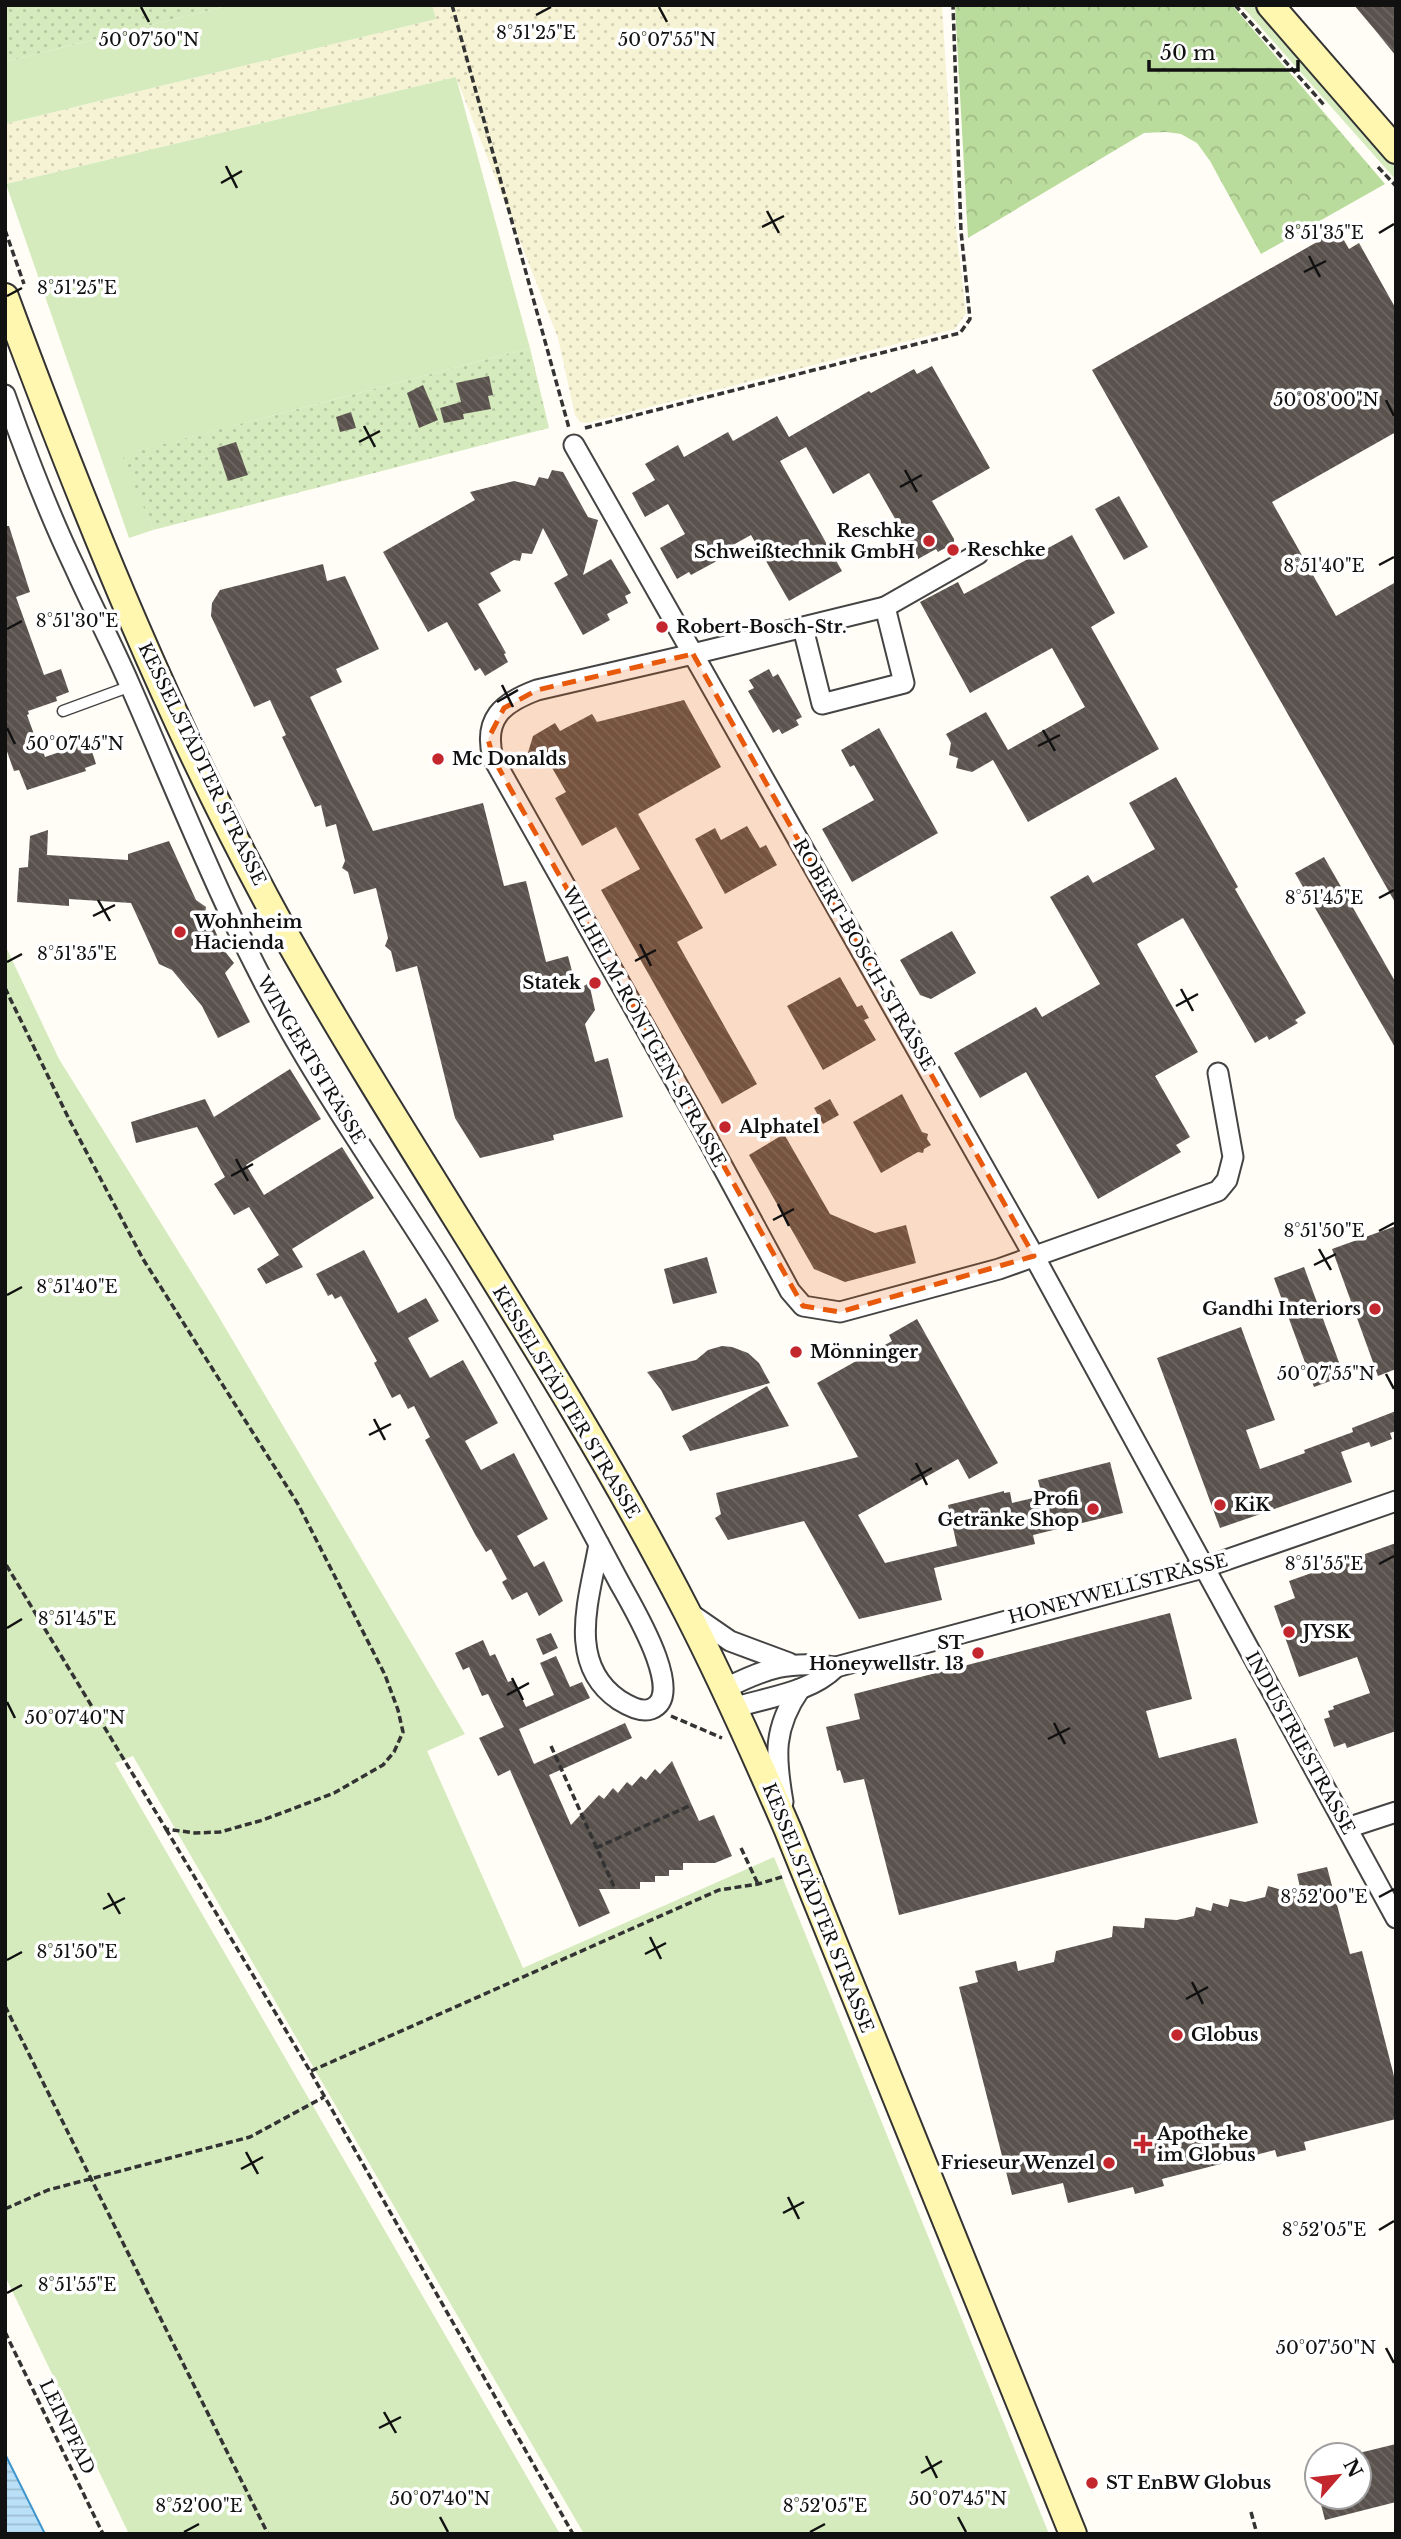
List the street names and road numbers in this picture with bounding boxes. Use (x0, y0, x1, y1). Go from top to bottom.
street label: KESSELSTÄDTER STRASSE (134, 639, 271, 889)
street label: ROBERT-BOSCH-STRASSE (788, 835, 940, 1075)
street label: WILHELM-RÖNTGEN-STRASSE (557, 882, 731, 1171)
street label: WINGERTSTRASSE (252, 971, 370, 1148)
street label: KESSELSTÄDTER STRASSE (488, 1281, 645, 1522)
street label: HONEYWELLSTRASSE (1006, 1549, 1230, 1629)
street label: INDUSTRIESTRASSE (1241, 1648, 1359, 1838)
street label: KESSELSTÄDTER STRASSE (758, 1780, 879, 2036)
street label: LEINPFAD (35, 2376, 99, 2478)

